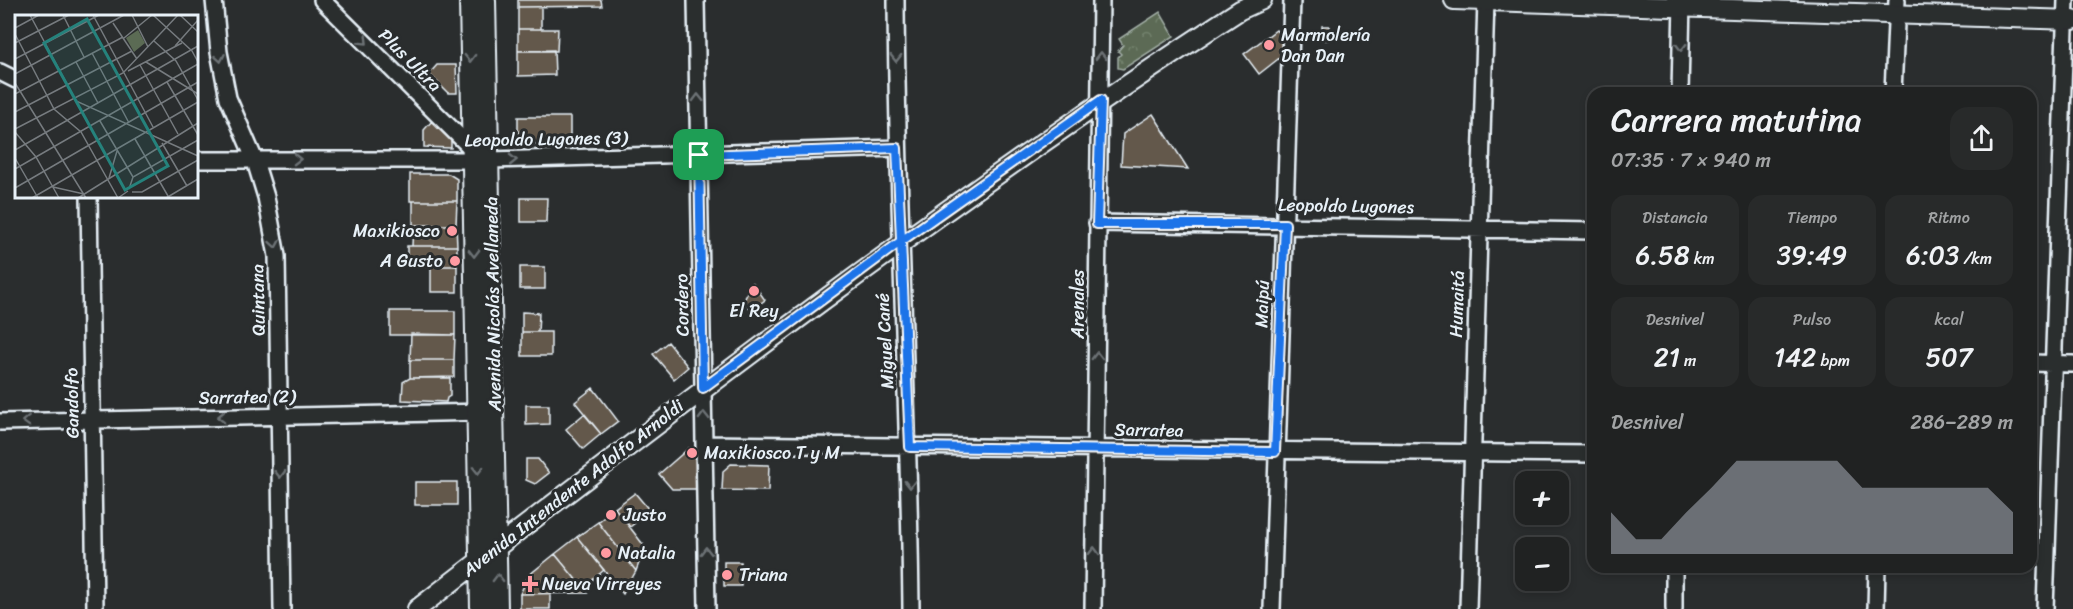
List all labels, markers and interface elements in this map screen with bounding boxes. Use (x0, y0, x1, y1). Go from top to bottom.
inset map (15, 15, 198, 198)
place label: Marmolería Dan Dan (1281, 19, 1370, 72)
street label: Plus Ultra (370, 20, 450, 100)
one-way arrow (356, 34, 367, 45)
marker: Marmolería Dan Dan (1262, 38, 1276, 52)
one-way arrow (1675, 42, 1687, 51)
one-way arrow (1095, 51, 1107, 60)
one-way arrow (213, 53, 226, 63)
one-way arrow (464, 54, 476, 63)
one-way arrow (890, 54, 902, 63)
text: Carrera matutina (1611, 91, 1862, 149)
one-way arrow (692, 94, 704, 103)
button: share (1950, 107, 2013, 170)
street label: Leopoldo Lugones (3) (464, 122, 629, 156)
pin (673, 129, 724, 180)
icon: arrive (682, 138, 715, 171)
text: 07:35 · 7 × 940 m (1611, 143, 1771, 178)
one-way arrow (292, 153, 301, 165)
one-way arrow (508, 153, 517, 166)
street label: Leopoldo Lugones (1278, 189, 1415, 223)
street label: Avenida Nicolás Avellaneda (475, 196, 511, 413)
text: Distancia (1642, 203, 1708, 232)
text: Tiempo (1787, 203, 1837, 232)
text: Ritmo (1928, 203, 1970, 232)
place label: Maxikiosco (353, 215, 440, 247)
marker: Maxikiosco (445, 224, 459, 238)
text: 6.58 (1635, 232, 1690, 278)
text: 39:49 (1777, 232, 1847, 278)
text: 6:03 (1906, 232, 1959, 278)
one-way arrow (268, 239, 281, 249)
text: km (1690, 244, 1715, 273)
text: /km (1959, 244, 1992, 273)
place label: A Gusto (379, 245, 443, 277)
one-way arrow (467, 249, 480, 258)
marker: A Gusto (448, 254, 462, 268)
street label: Quintana (241, 264, 275, 336)
street label: Arenales (1062, 269, 1094, 340)
street label: Humaitá (1440, 270, 1474, 338)
street label: Cordero (665, 273, 699, 337)
street label: Maipú (1245, 279, 1279, 328)
marker: El Rey (747, 284, 761, 298)
street label: Miguel Cané (867, 292, 903, 390)
place label: El Rey (729, 295, 779, 327)
text: Desnivel (1646, 305, 1704, 334)
text: Pulso (1793, 305, 1831, 334)
text: kcal (1934, 305, 1964, 334)
text: 21 (1654, 334, 1680, 380)
text: 142 (1774, 334, 1816, 380)
text: 507 (1925, 334, 1973, 380)
text: m (1680, 346, 1696, 375)
text: bpm (1816, 346, 1850, 375)
one-way arrow (1091, 351, 1103, 360)
street label: Gandolfo (55, 367, 89, 439)
street label: Sarratea (2) (198, 380, 297, 414)
street label: Avenida Intendente Adolfo Arnoldi (454, 390, 692, 586)
text: Desnivel (1611, 405, 1683, 440)
text: 286–289 m (1910, 405, 2013, 440)
one-way arrow (216, 411, 225, 423)
one-way arrow (697, 411, 710, 420)
street label: Sarratea (1114, 413, 1184, 447)
one-way arrow (21, 415, 30, 427)
place label: Maxikiosco T y M (704, 437, 840, 469)
marker: Maxikiosco T y M (685, 446, 699, 460)
one-way arrow (472, 466, 484, 475)
one-way arrow (274, 470, 286, 479)
map controls (1515, 471, 1569, 591)
button: + (1515, 471, 1569, 525)
one-way arrow (904, 480, 916, 489)
place label: Justo (622, 499, 666, 531)
marker: Justo (604, 508, 618, 522)
place label: Natalia (618, 537, 676, 569)
button: − (1515, 537, 1569, 591)
marker: Natalia (599, 546, 613, 560)
one-way arrow (700, 546, 712, 555)
one-way arrow (1088, 546, 1101, 555)
place label: Triana (739, 559, 788, 591)
place label: Nueva Virreyes (542, 568, 662, 600)
marker: Triana (720, 568, 734, 582)
one-way arrow (491, 574, 504, 583)
marker: Nueva Virreyes (523, 577, 537, 591)

